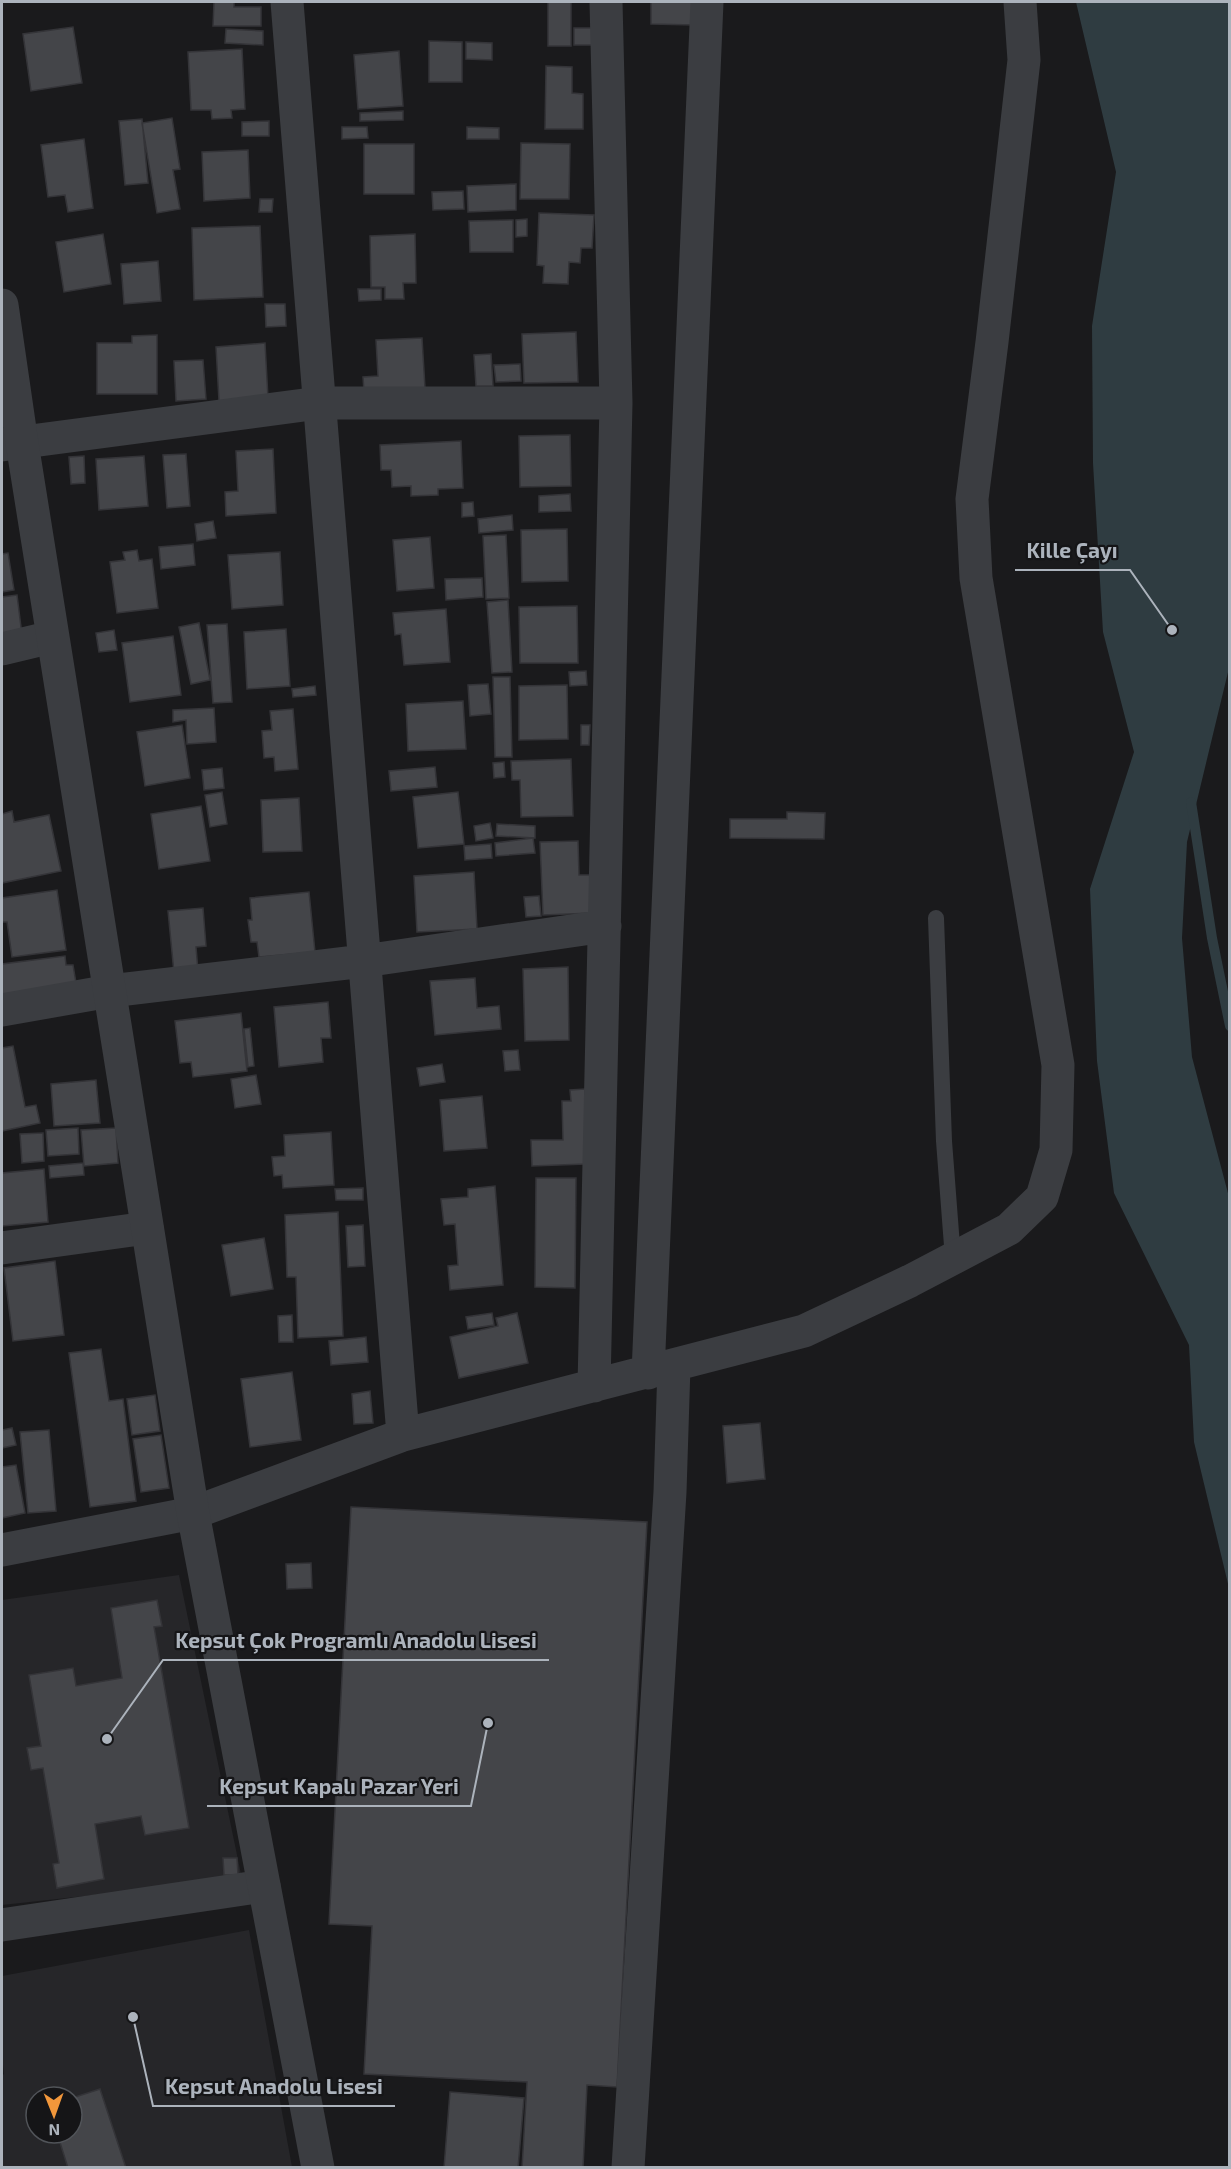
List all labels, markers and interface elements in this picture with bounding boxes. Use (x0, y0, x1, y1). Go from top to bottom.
callout: Kille Çayı (1015, 531, 1130, 570)
text: Kille Çayı (1026, 537, 1118, 564)
callout: Kepsut Çok Programlı Anadolu Lisesi (163, 1621, 549, 1660)
text: Kepsut Çok Programlı Anadolu Lisesi (175, 1627, 537, 1654)
callout: Kepsut Kapalı Pazar Yeri (207, 1767, 471, 1806)
text: Kepsut Kapalı Pazar Yeri (219, 1773, 459, 1798)
callout: Kepsut Anadolu Lisesi (153, 2067, 395, 2106)
text: Kepsut Anadolu Lisesi (165, 2073, 383, 2098)
north arrow (24, 2085, 84, 2145)
text: N (48, 2121, 60, 2140)

